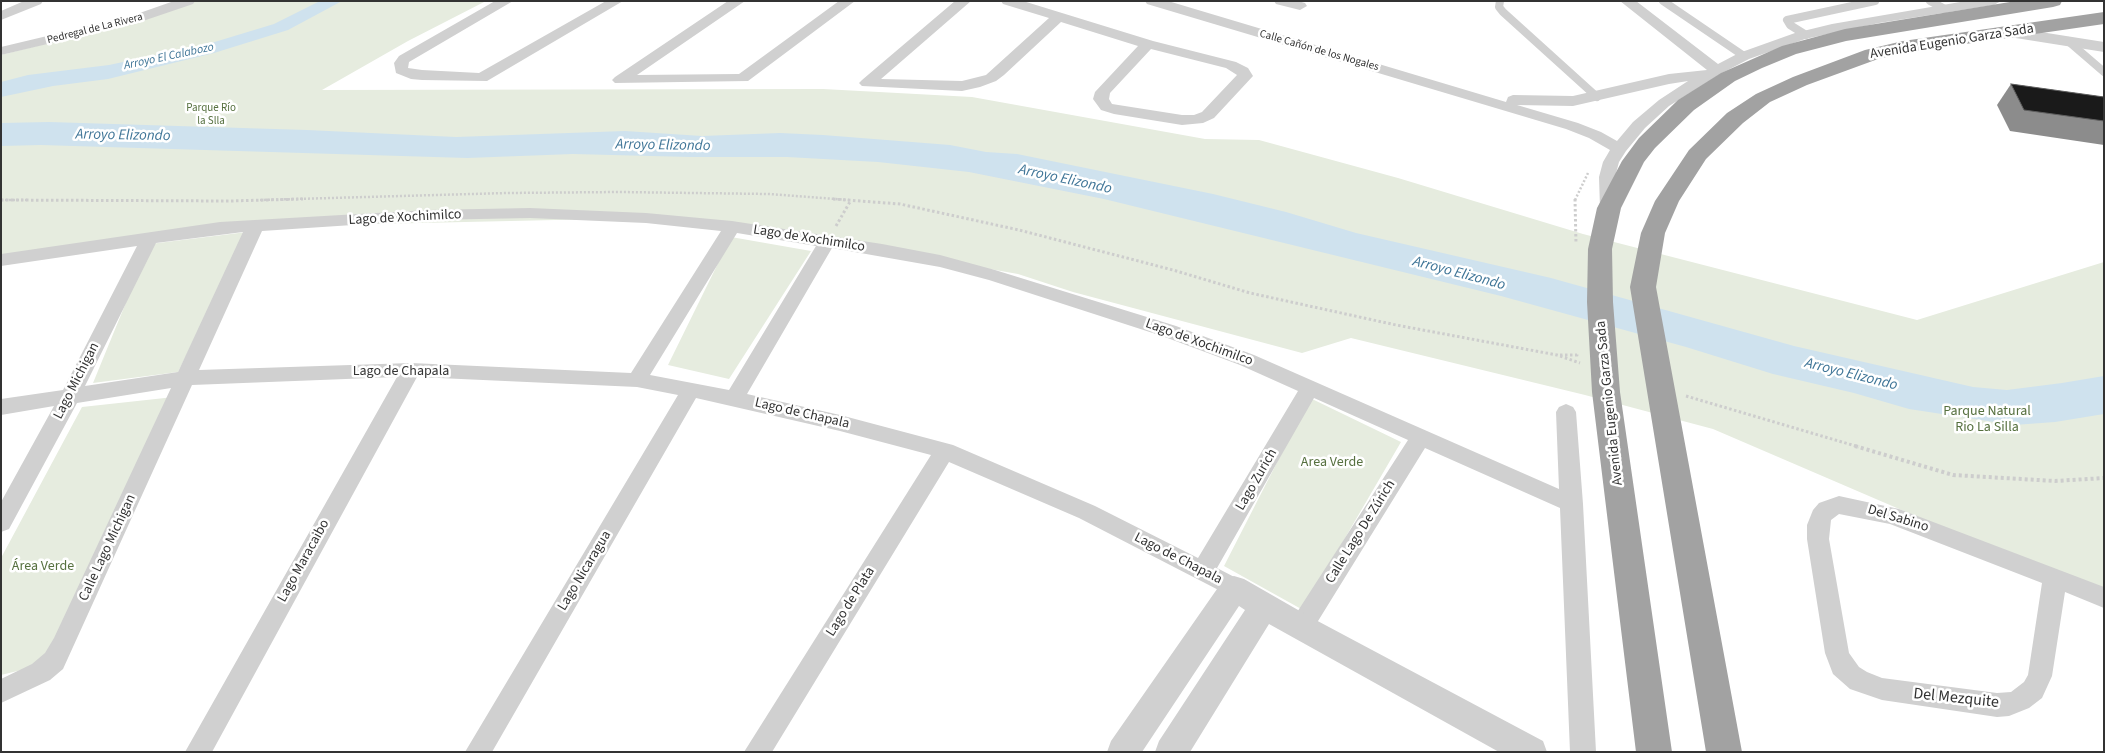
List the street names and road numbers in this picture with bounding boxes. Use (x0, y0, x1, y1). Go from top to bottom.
street label: Pedregal de La Rivera (46, 11, 144, 47)
street label: Avenida Eugenio Garza Sada (1869, 21, 2035, 63)
street label: Calle Cañón de los Nogales (1258, 28, 1380, 74)
street label: Lago de Xochimilco (348, 207, 462, 229)
street label: Lago de Xochimilco (752, 222, 866, 256)
street label: Lago de Xochimilco (1143, 316, 1255, 370)
street label: Avenida Eugenio Garza Sada (1593, 320, 1627, 486)
street label: Lago Michigan (51, 340, 103, 422)
street label: Lago de Chapala (353, 364, 449, 380)
street label: Lago de Chapala (753, 395, 851, 433)
street label: Lago Zurich (1233, 446, 1281, 514)
street label: Calle Lago De Zúrich (1322, 477, 1400, 587)
street label: Calle Lago Michigan (76, 492, 140, 604)
street label: Del Sabino (1865, 502, 1931, 536)
street label: Lago Maracaibo (274, 517, 334, 605)
street label: Lago Nicaragua (555, 528, 615, 614)
street label: Lago de Chapala (1131, 530, 1225, 588)
street label: Lago de Plata (823, 564, 879, 640)
street label: Del Mezquite (1912, 685, 2000, 713)

